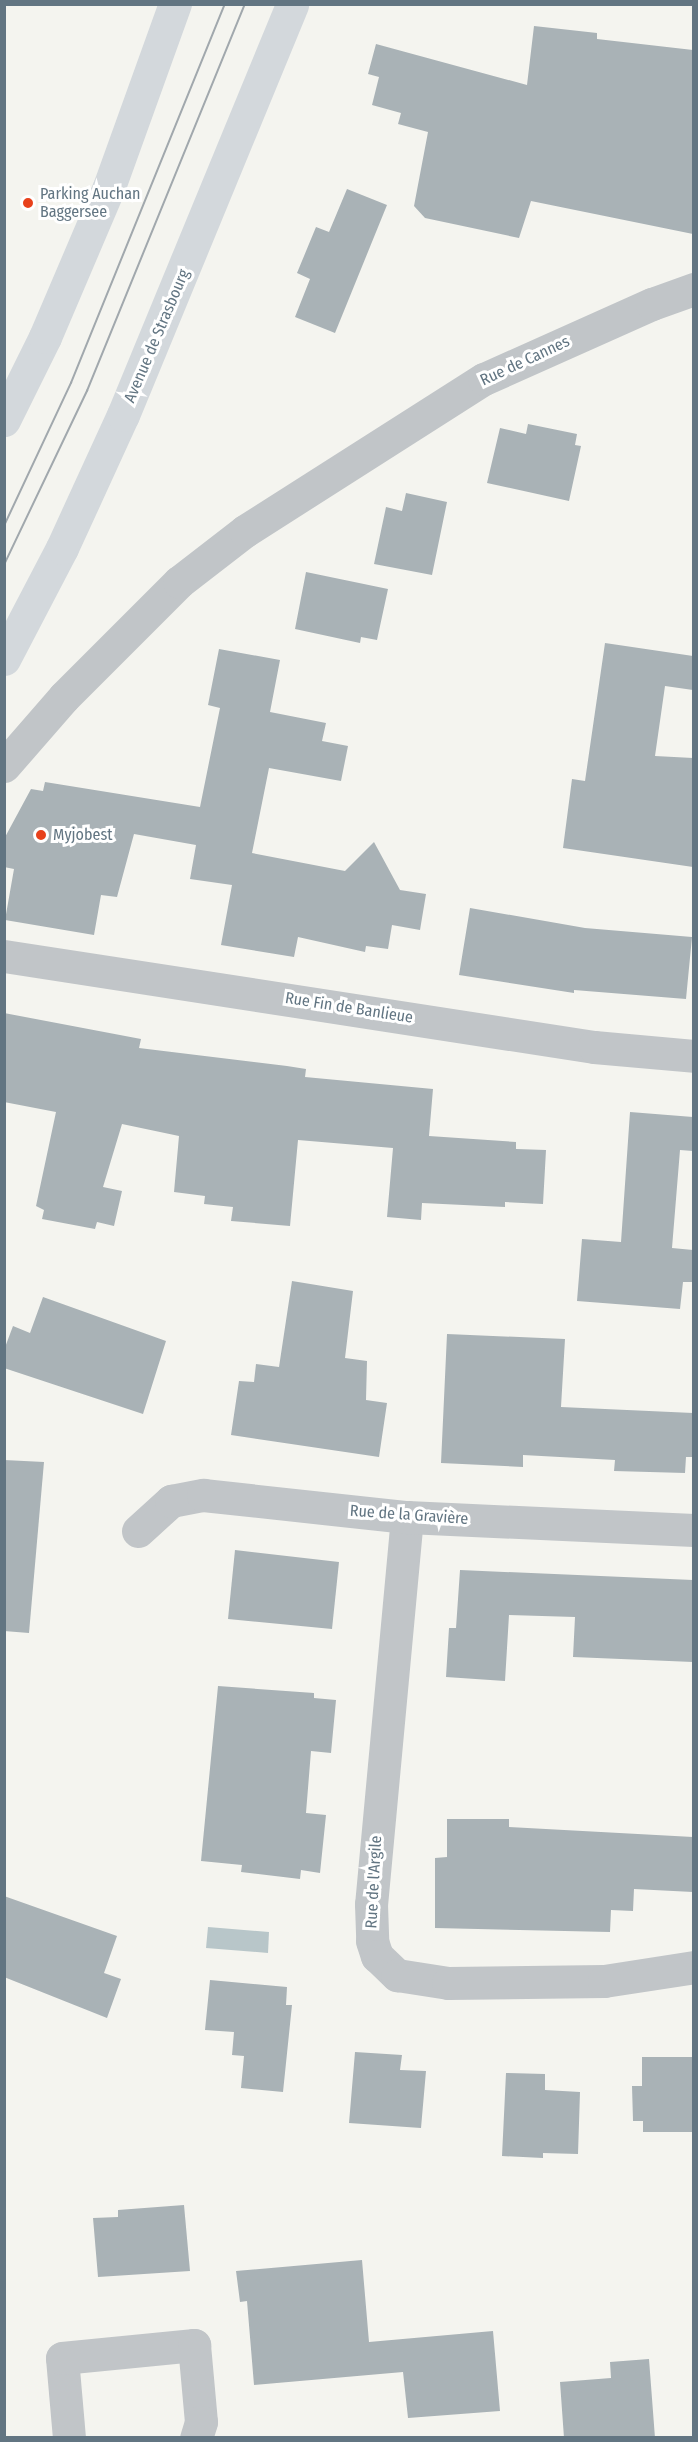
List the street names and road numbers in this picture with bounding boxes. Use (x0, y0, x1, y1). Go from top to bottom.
street label: Avenue de Strasbourg (120, 266, 194, 406)
street label: Rue de Cannes (477, 332, 573, 390)
street label: Rue Fin de Banlieue (284, 988, 414, 1028)
street label: Rue de la Gravière (349, 1501, 469, 1529)
street label: Rue de l'Argile (362, 1835, 386, 1929)

